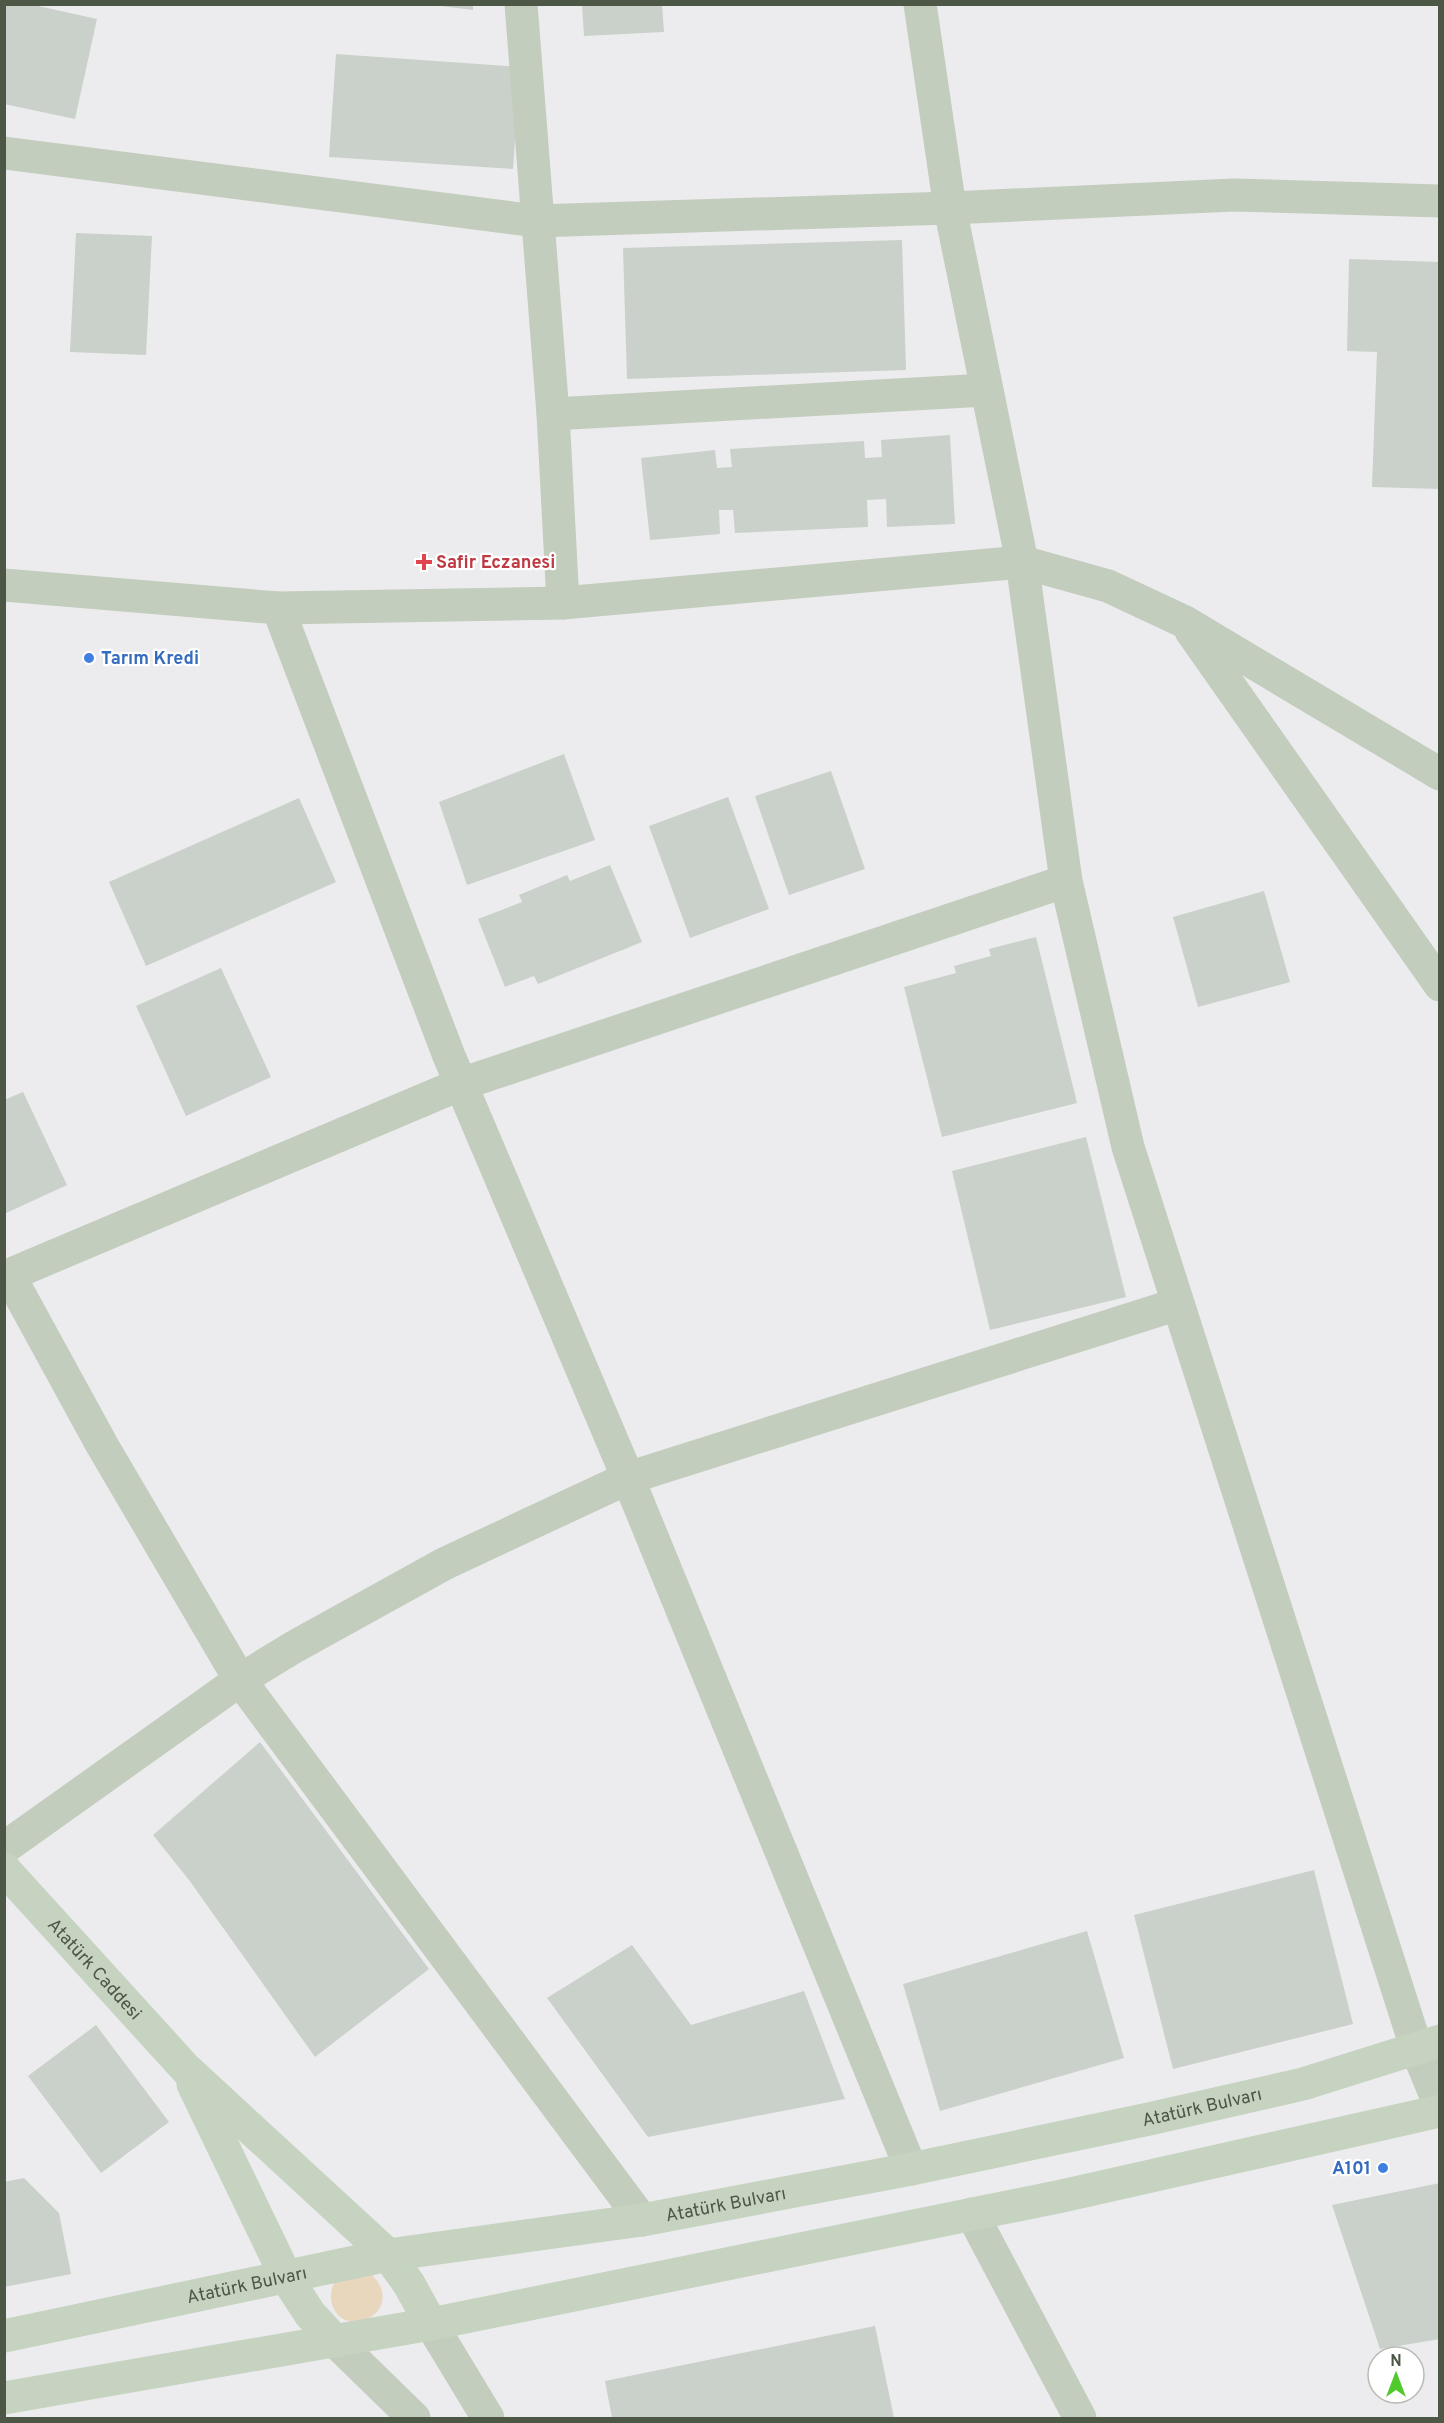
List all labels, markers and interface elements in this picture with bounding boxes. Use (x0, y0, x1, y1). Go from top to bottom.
place label: Safir Eczanesi (436, 552, 555, 575)
marker: Safir Eczanesi (417, 555, 431, 569)
place label: Tarım Kredi (101, 648, 199, 671)
marker: Tarım Kredi (82, 651, 96, 665)
street label: Atatürk Caddesi (42, 1914, 146, 2026)
street label: Atatürk Bulvarı (1140, 2084, 1264, 2133)
place label: A101 (1332, 2158, 1371, 2181)
marker: A101 (1376, 2161, 1390, 2175)
street label: Atatürk Bulvarı (664, 2183, 788, 2228)
street label: Atatürk Bulvarı (185, 2262, 309, 2310)
north arrow (1366, 2345, 1426, 2405)
text: N (1390, 2352, 1402, 2372)

